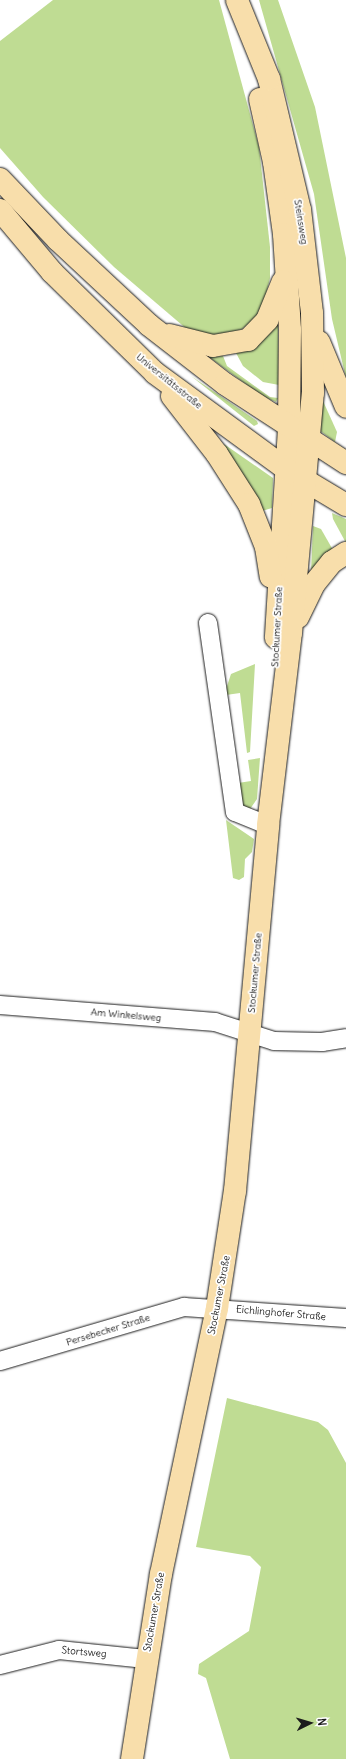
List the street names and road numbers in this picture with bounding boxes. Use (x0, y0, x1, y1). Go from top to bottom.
street label: Steinsweg (292, 199, 310, 245)
street label: Universitätsstraße (134, 351, 204, 411)
street label: Stockumer Straße (269, 587, 285, 667)
street label: Stockumer Straße (246, 932, 264, 1014)
street label: Am Winkelsweg (90, 1006, 162, 1024)
street label: Stockumer Straße (205, 1254, 233, 1336)
street label: Eichlinghofer Straße (235, 1303, 327, 1323)
street label: Persebecker Straße (65, 1312, 151, 1348)
street label: Stockumer Straße (141, 1571, 167, 1653)
street label: Stortsweg (61, 1644, 107, 1660)

